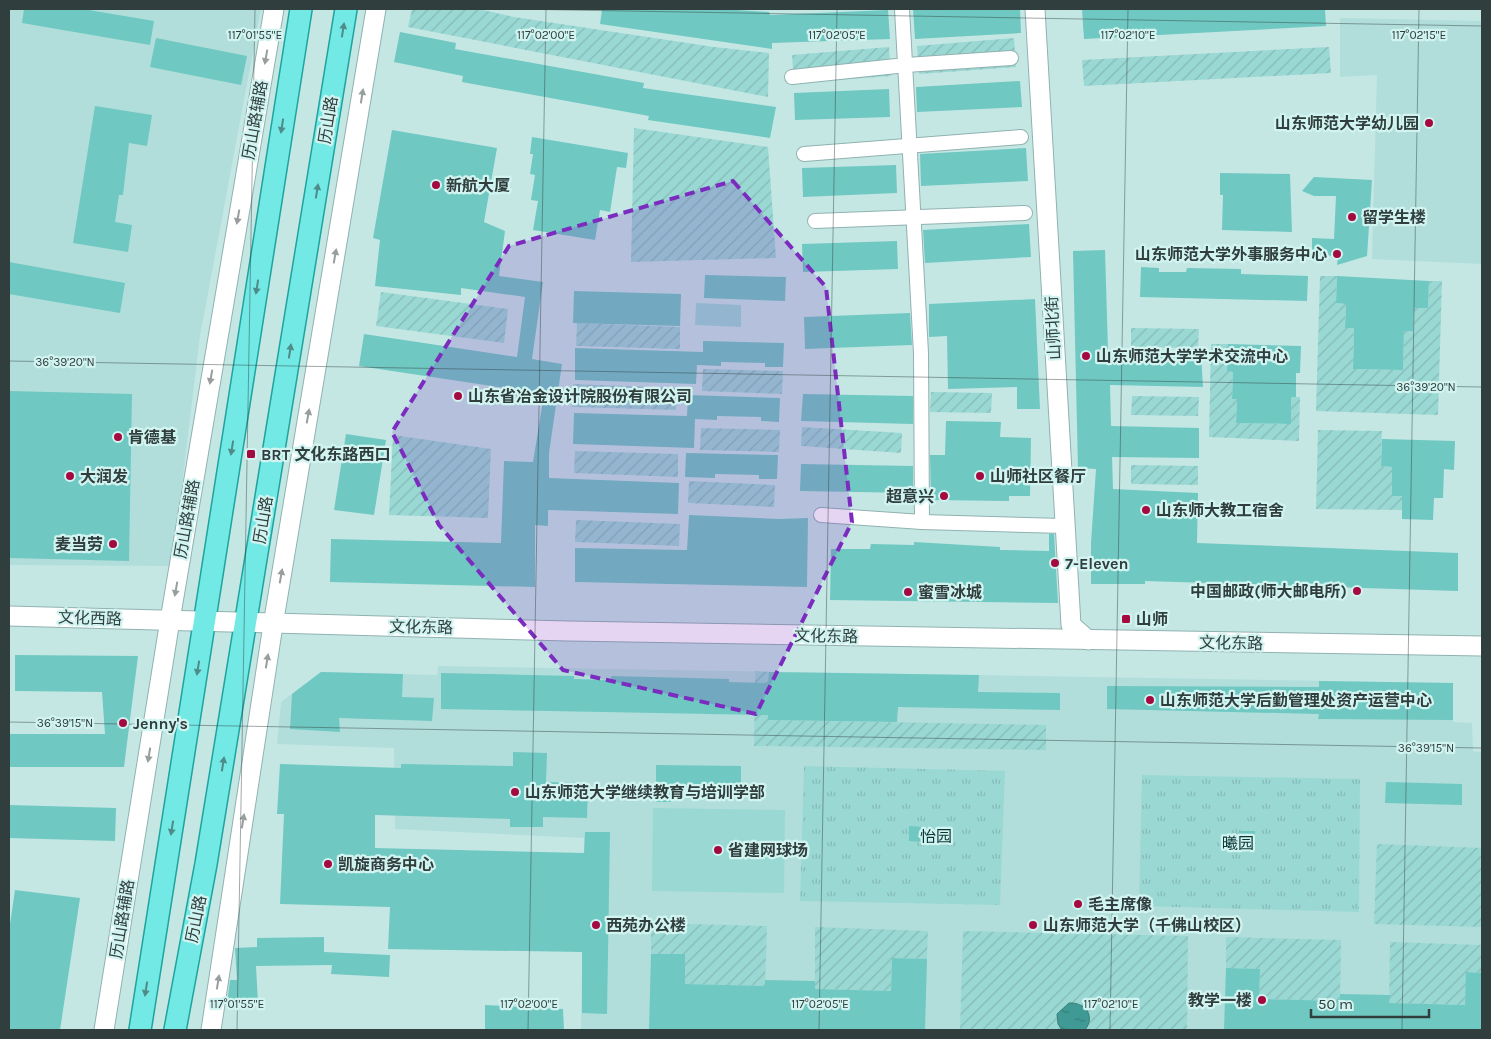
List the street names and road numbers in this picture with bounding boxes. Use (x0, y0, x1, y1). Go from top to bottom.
street label: 历山路辅路 (239, 79, 271, 161)
street label: 历山路 (315, 95, 341, 145)
street label: 山师北街 (1042, 296, 1064, 360)
street label: 历山路辅路 (171, 478, 203, 560)
street label: 历山路 (250, 495, 276, 545)
street label: 文化西路 (58, 607, 122, 629)
street label: 文化东路 (389, 617, 453, 637)
street label: 文化东路 (794, 626, 858, 646)
street label: 文化东路 (1199, 633, 1263, 653)
street label: 历山路辅路 (106, 878, 138, 960)
street label: 历山路 (182, 894, 210, 944)

